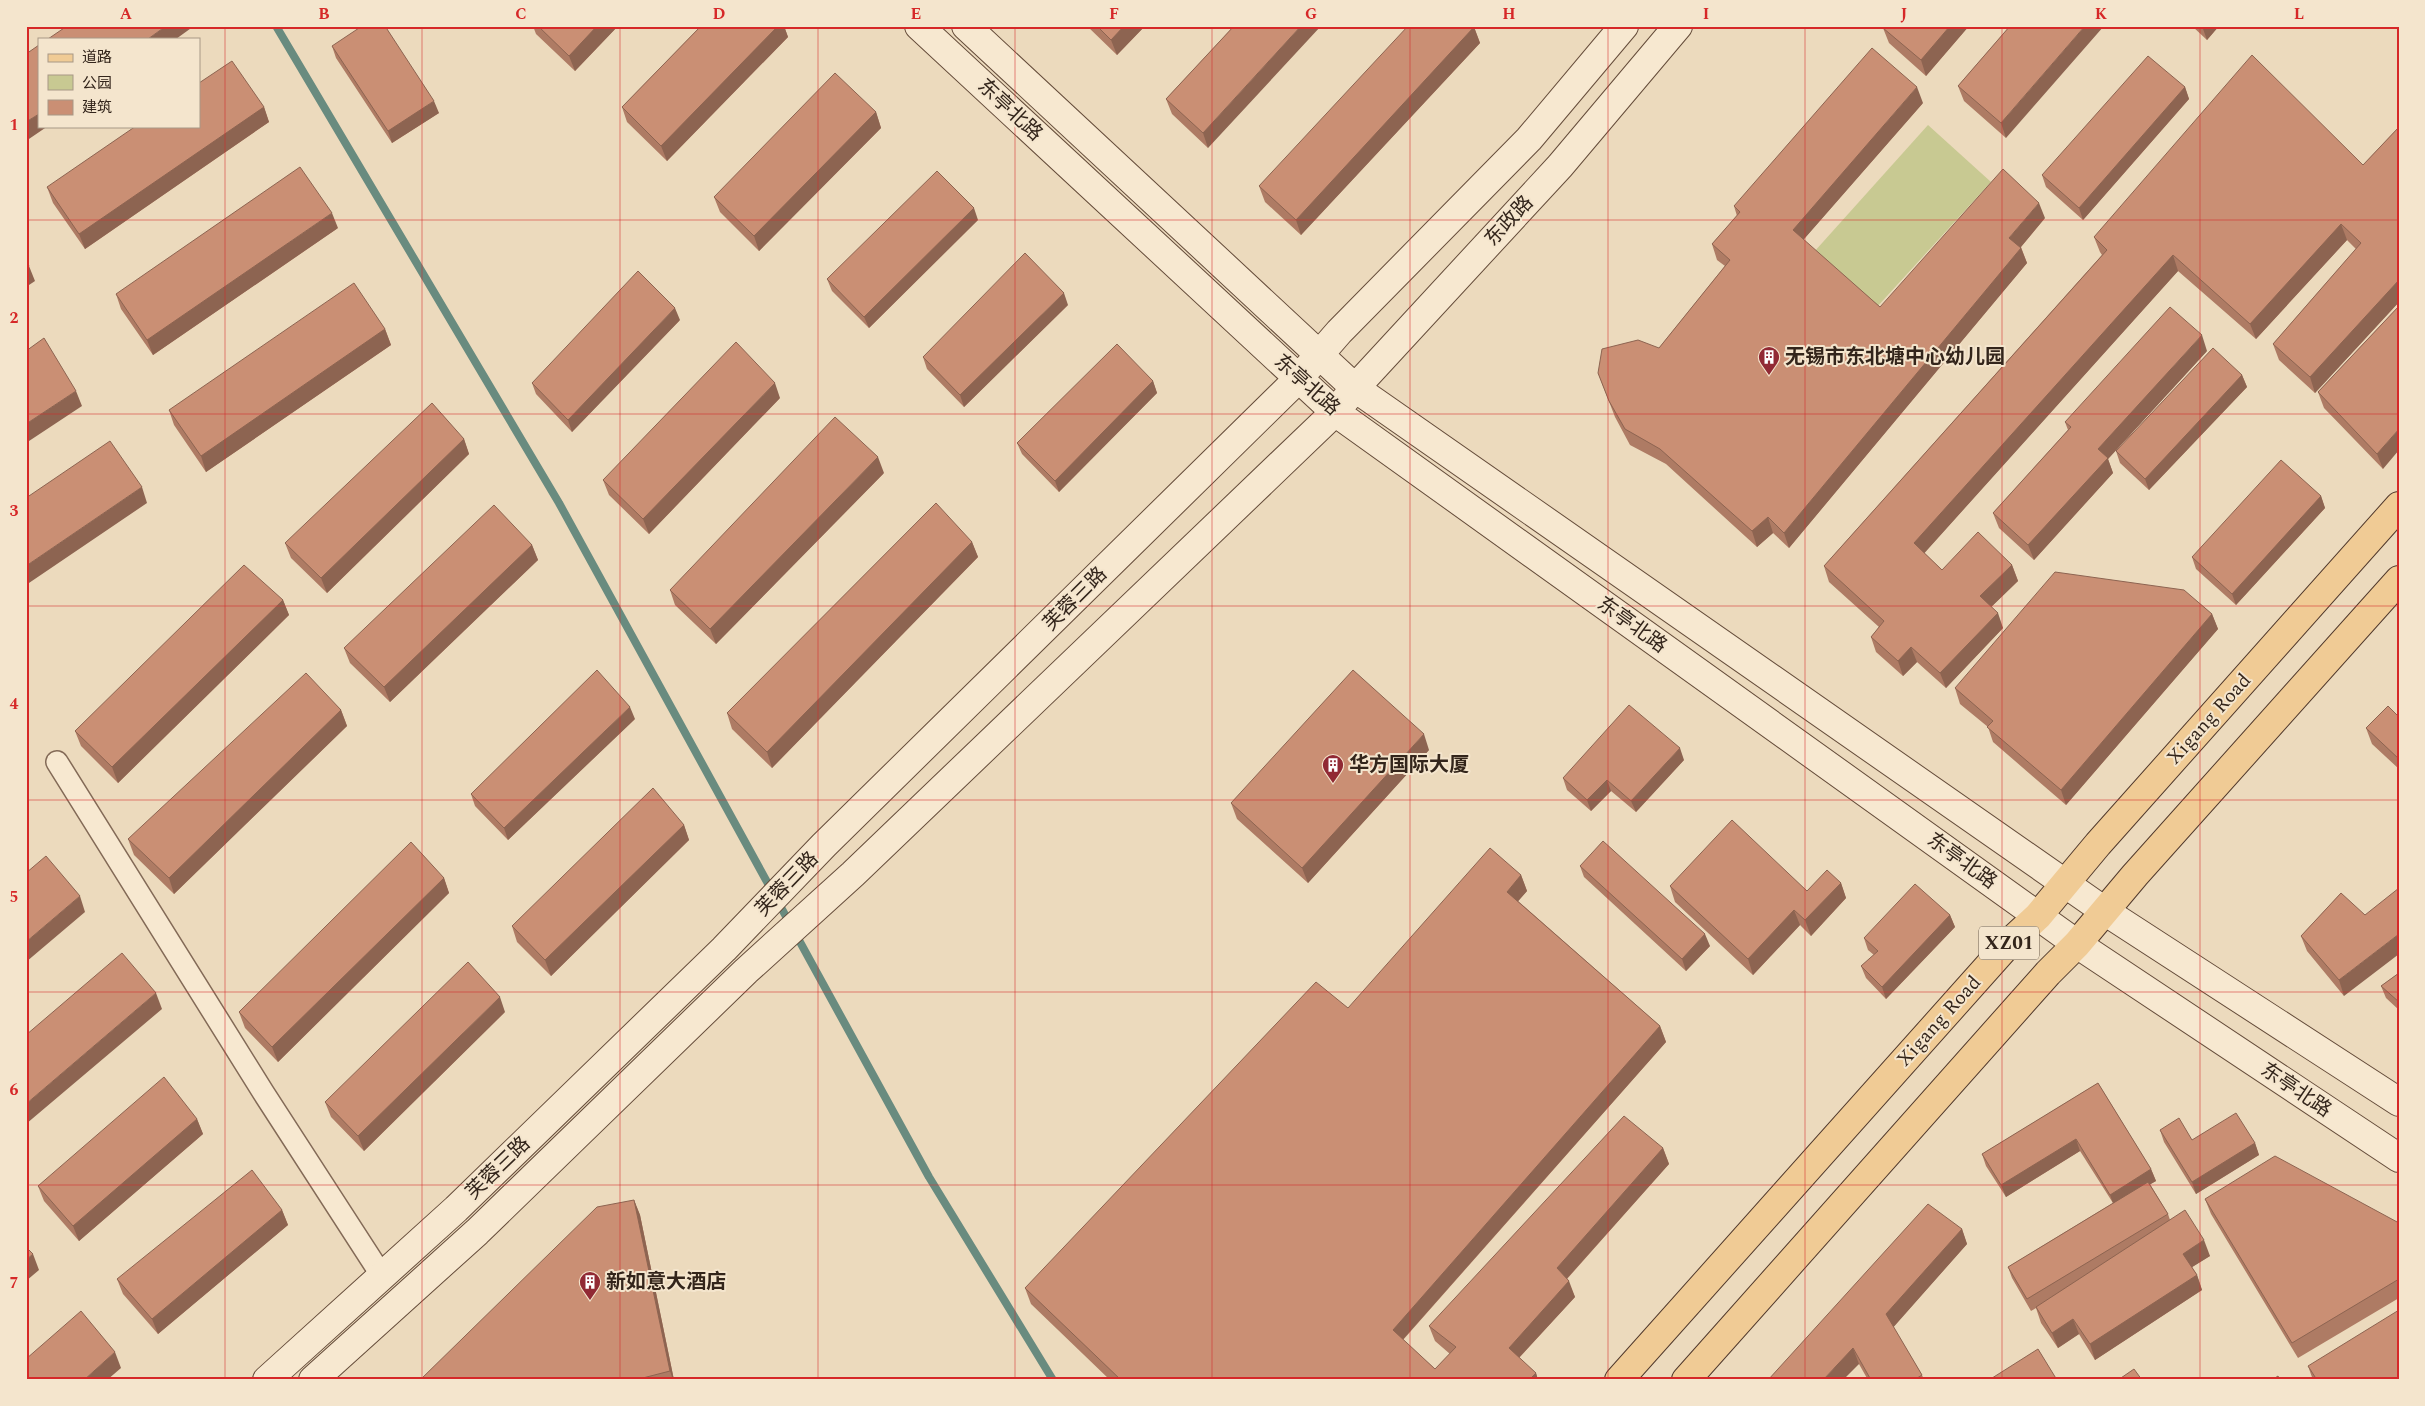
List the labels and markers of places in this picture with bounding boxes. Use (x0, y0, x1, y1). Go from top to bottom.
place label: 无锡市东北塘中心幼儿园 (1785, 342, 2005, 372)
building icon: 无锡市东北塘中心幼儿园 (1757, 345, 1781, 376)
place label: 华方国际大厦 (1349, 750, 1469, 780)
building icon: 华方国际大厦 (1321, 753, 1345, 784)
place label: 新如意大酒店 (606, 1267, 726, 1297)
building icon: 新如意大酒店 (578, 1270, 602, 1301)

